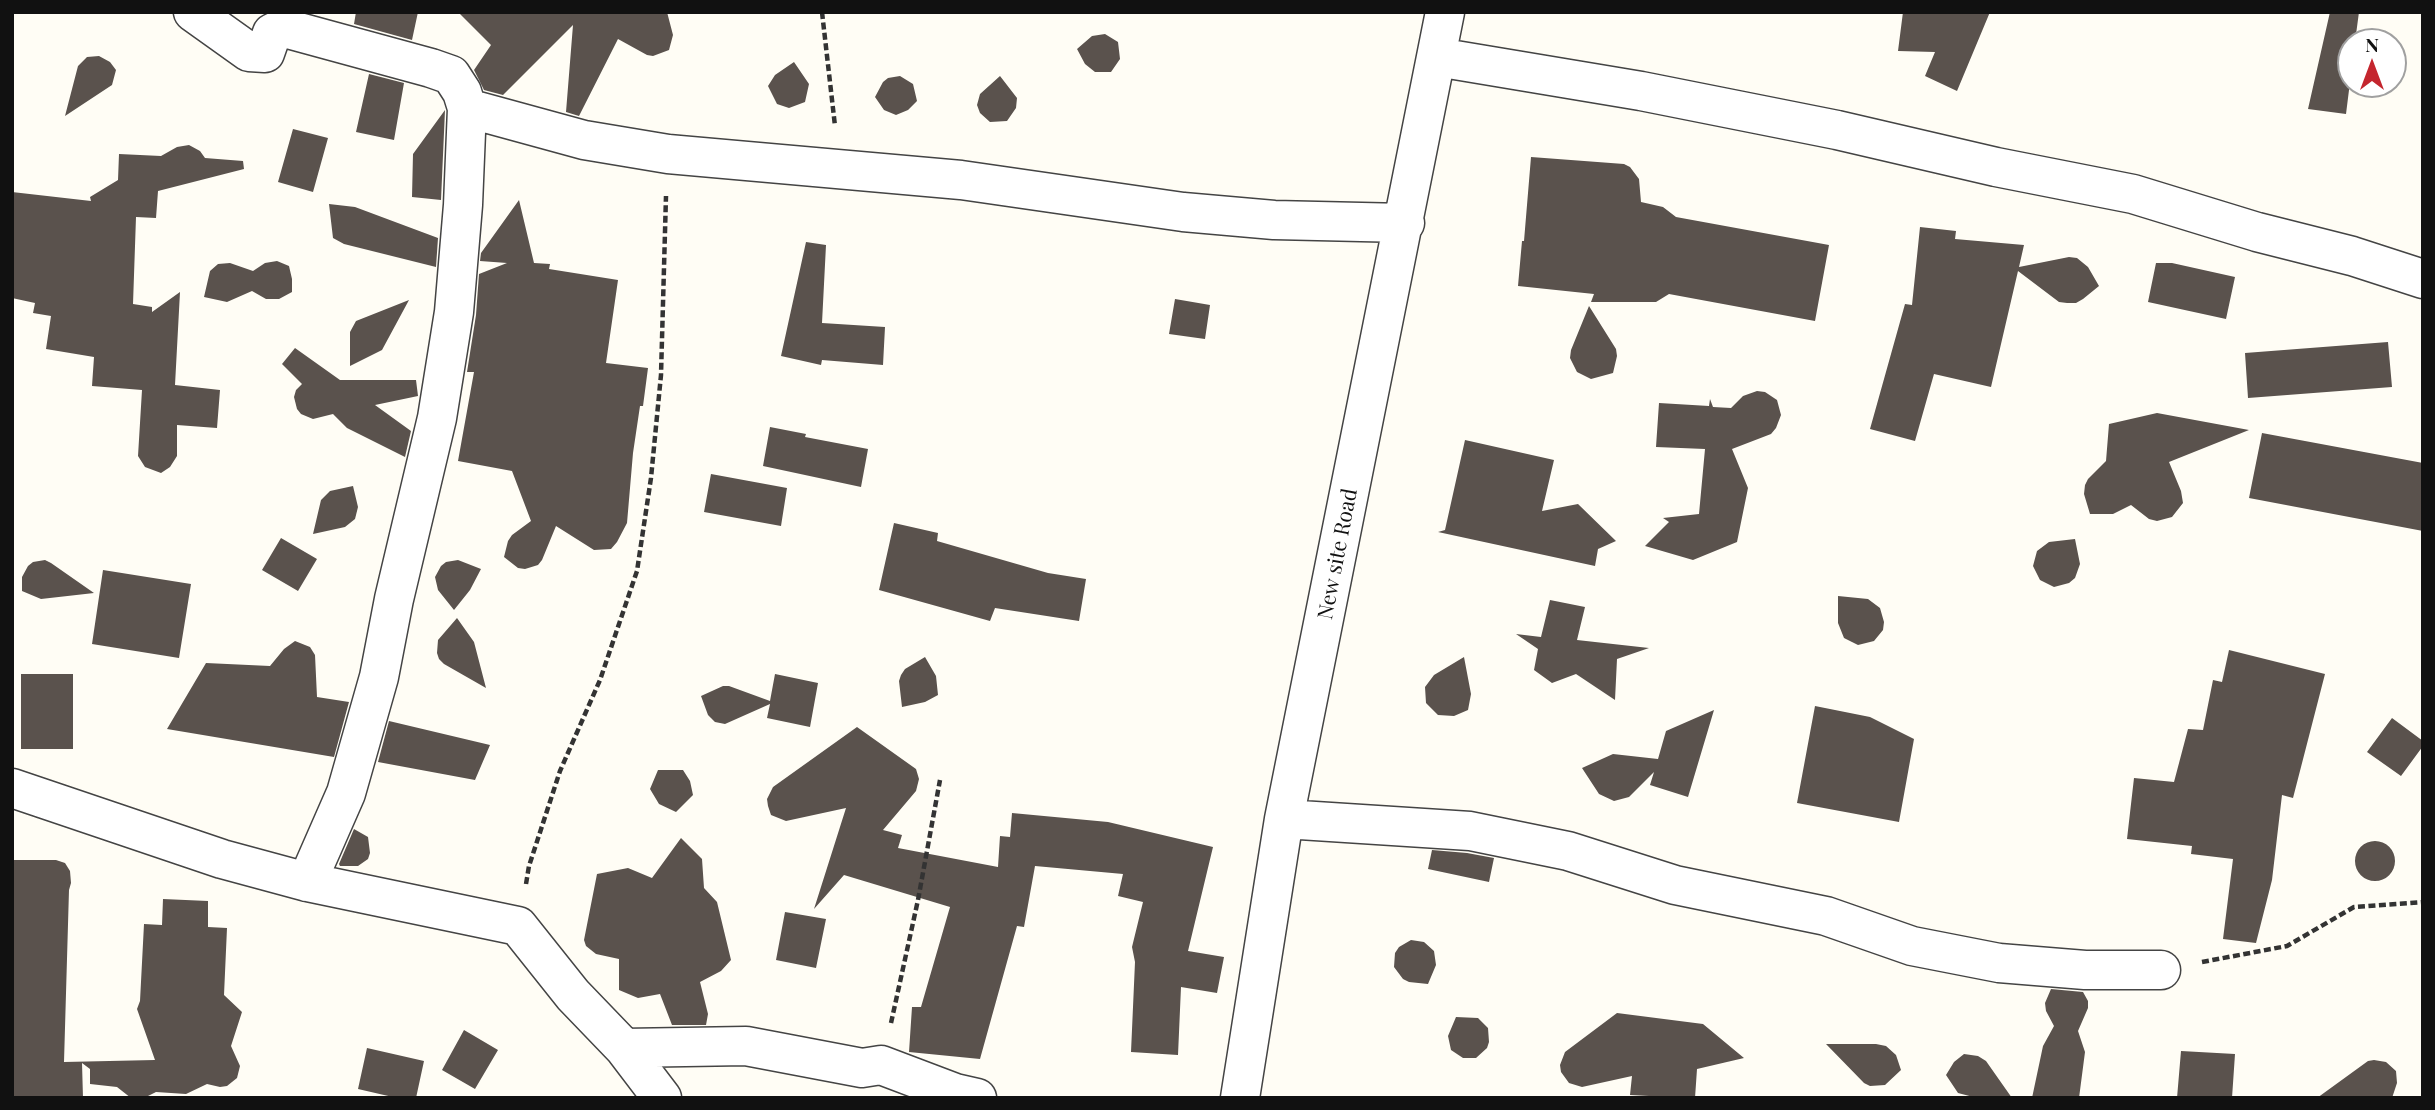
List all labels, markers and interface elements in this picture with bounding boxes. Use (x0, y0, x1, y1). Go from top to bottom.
north arrow (2337, 28, 2407, 98)
text: N (2365, 31, 2379, 57)
street label: New site Road (1313, 486, 1363, 622)

